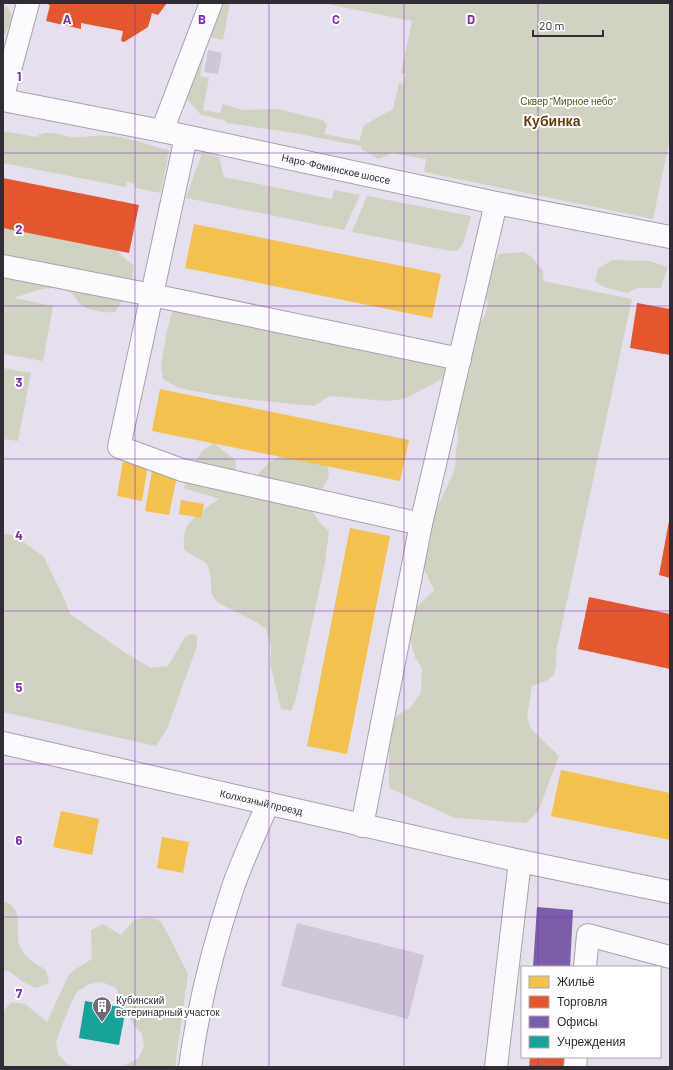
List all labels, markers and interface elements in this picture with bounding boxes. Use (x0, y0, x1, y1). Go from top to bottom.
text: A (63, 11, 72, 27)
text: B (198, 11, 206, 27)
text: C (332, 11, 340, 27)
text: D (467, 11, 475, 27)
scale bar (533, 12, 603, 38)
text: 20 m (539, 18, 565, 32)
text: 1 (17, 68, 21, 84)
park label: Сквер "Мирное небо" (520, 95, 616, 107)
district label: Кубинка (524, 112, 581, 129)
street label: Наро-Фоминское шоссе (281, 151, 392, 186)
text: 2 (15, 221, 23, 237)
text: 3 (15, 374, 23, 390)
text: 4 (15, 527, 23, 543)
text: 5 (15, 679, 23, 695)
street label: Колхозный проезд (219, 787, 304, 817)
text: 6 (16, 832, 23, 848)
legend (521, 966, 661, 1058)
text: Жильё (557, 974, 595, 988)
text: 7 (16, 985, 23, 1001)
place label: Кубинский ветеринарный участок (116, 994, 220, 1018)
text: Торговля (557, 994, 607, 1009)
building icon: Кубинский ветеринарный участок (91, 995, 113, 1023)
text: Офисы (557, 1014, 598, 1029)
text: Учреждения (557, 1034, 626, 1049)

